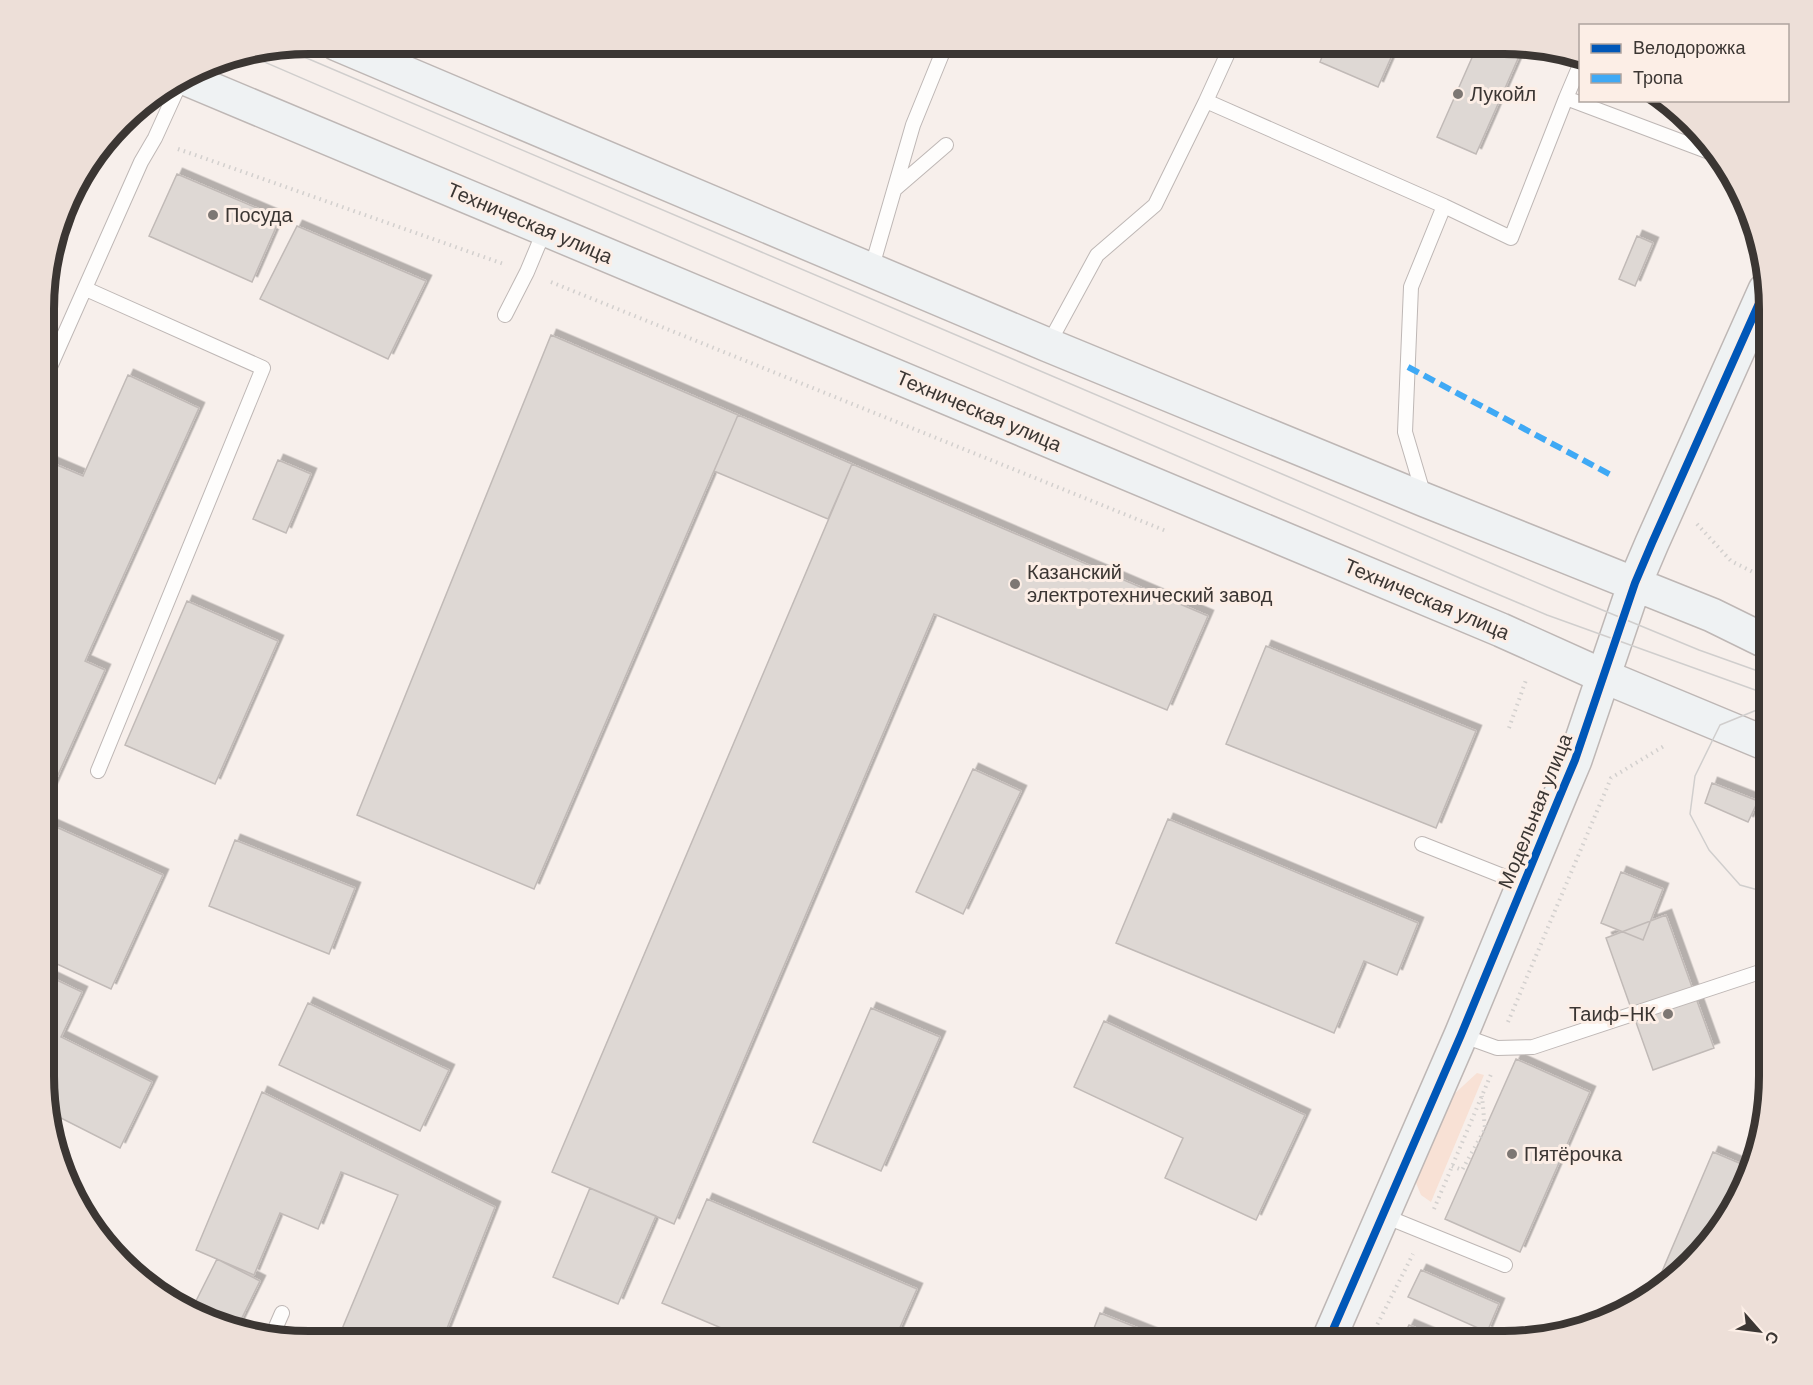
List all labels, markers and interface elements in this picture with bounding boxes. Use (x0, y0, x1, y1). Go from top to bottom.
legend (1579, 24, 1789, 102)
text: Велодорожка (1633, 36, 1746, 60)
text: Тропа (1633, 66, 1684, 90)
place label: Лукойл (1470, 81, 1536, 107)
marker: Лукойл (1451, 87, 1465, 101)
street label: Техническая улица (443, 176, 617, 270)
place label: Посуда (225, 202, 294, 228)
marker: Посуда (206, 208, 220, 222)
street label: Техническая улица (892, 364, 1066, 458)
street label: Техническая улица (1340, 552, 1514, 646)
place label: Казанский электротехнический завод (1027, 559, 1273, 608)
marker: Казанский электротехнический завод (1008, 577, 1022, 591)
street label: Модельная улица (1492, 729, 1578, 892)
place label: Таиф-НК (1569, 1001, 1656, 1027)
marker: Таиф-НК (1661, 1007, 1675, 1021)
place label: Пятёрочка (1524, 1141, 1623, 1167)
marker: Пятёрочка (1505, 1147, 1519, 1161)
north arrow (1729, 1301, 1789, 1361)
text: С (1760, 1328, 1784, 1348)

